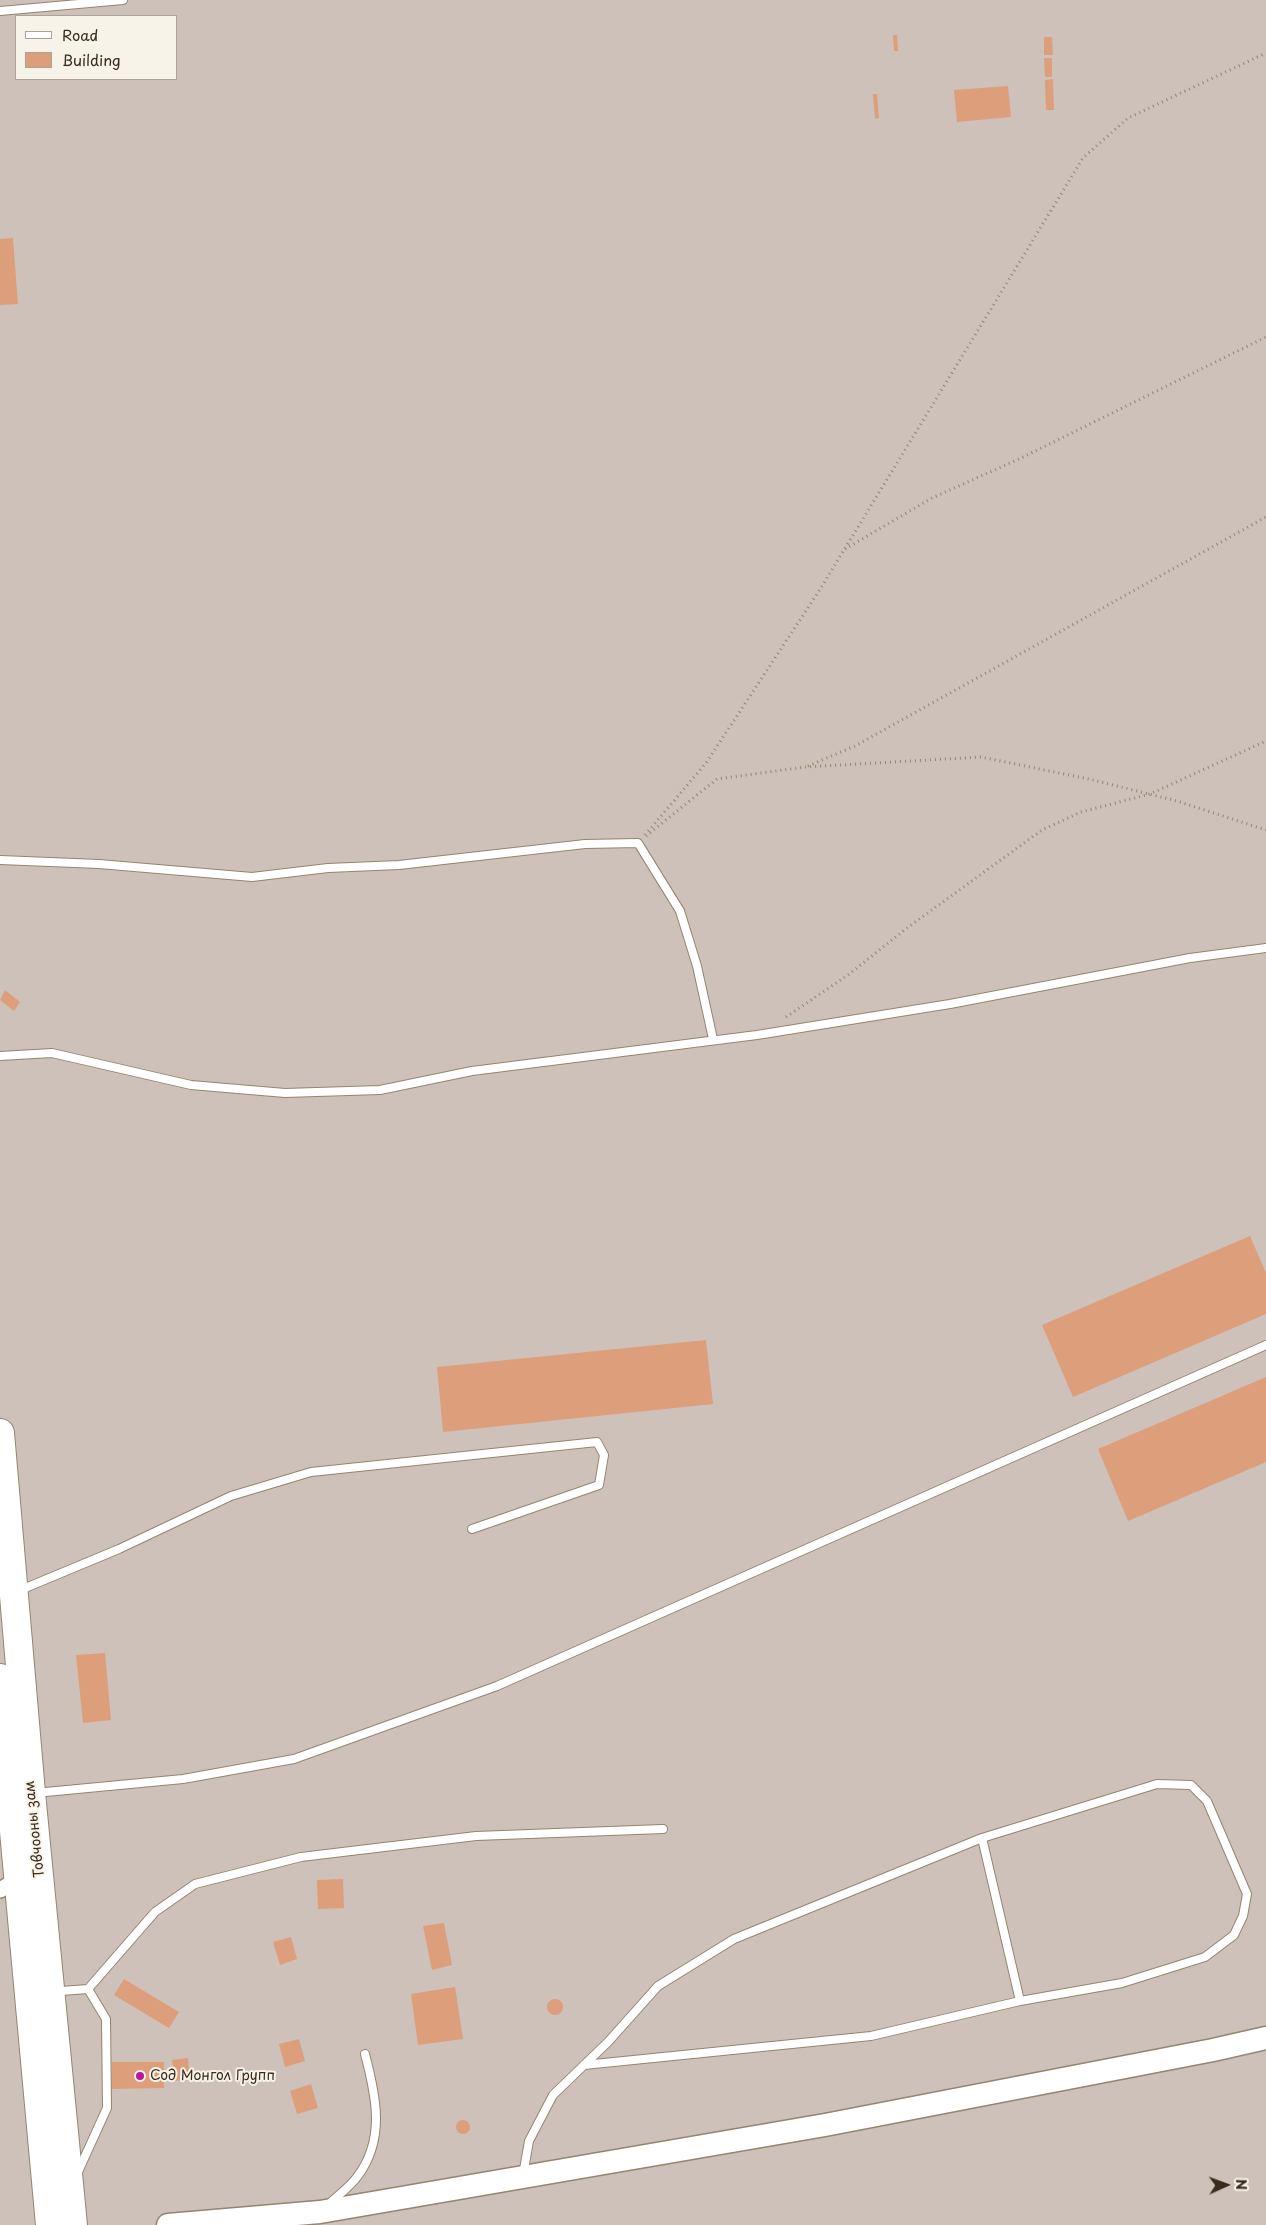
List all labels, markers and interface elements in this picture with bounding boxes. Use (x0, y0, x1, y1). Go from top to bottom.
legend (15, 15, 178, 80)
text: Road (62, 23, 98, 46)
text: Building (62, 48, 121, 71)
street label: Товчооны зам (22, 1780, 48, 1878)
place label: Сод Монгол Групп (150, 2068, 275, 2084)
marker: Сод Монгол Групп (134, 2070, 146, 2082)
north arrow (1201, 2160, 1251, 2210)
text: N (1231, 2179, 1252, 2190)

